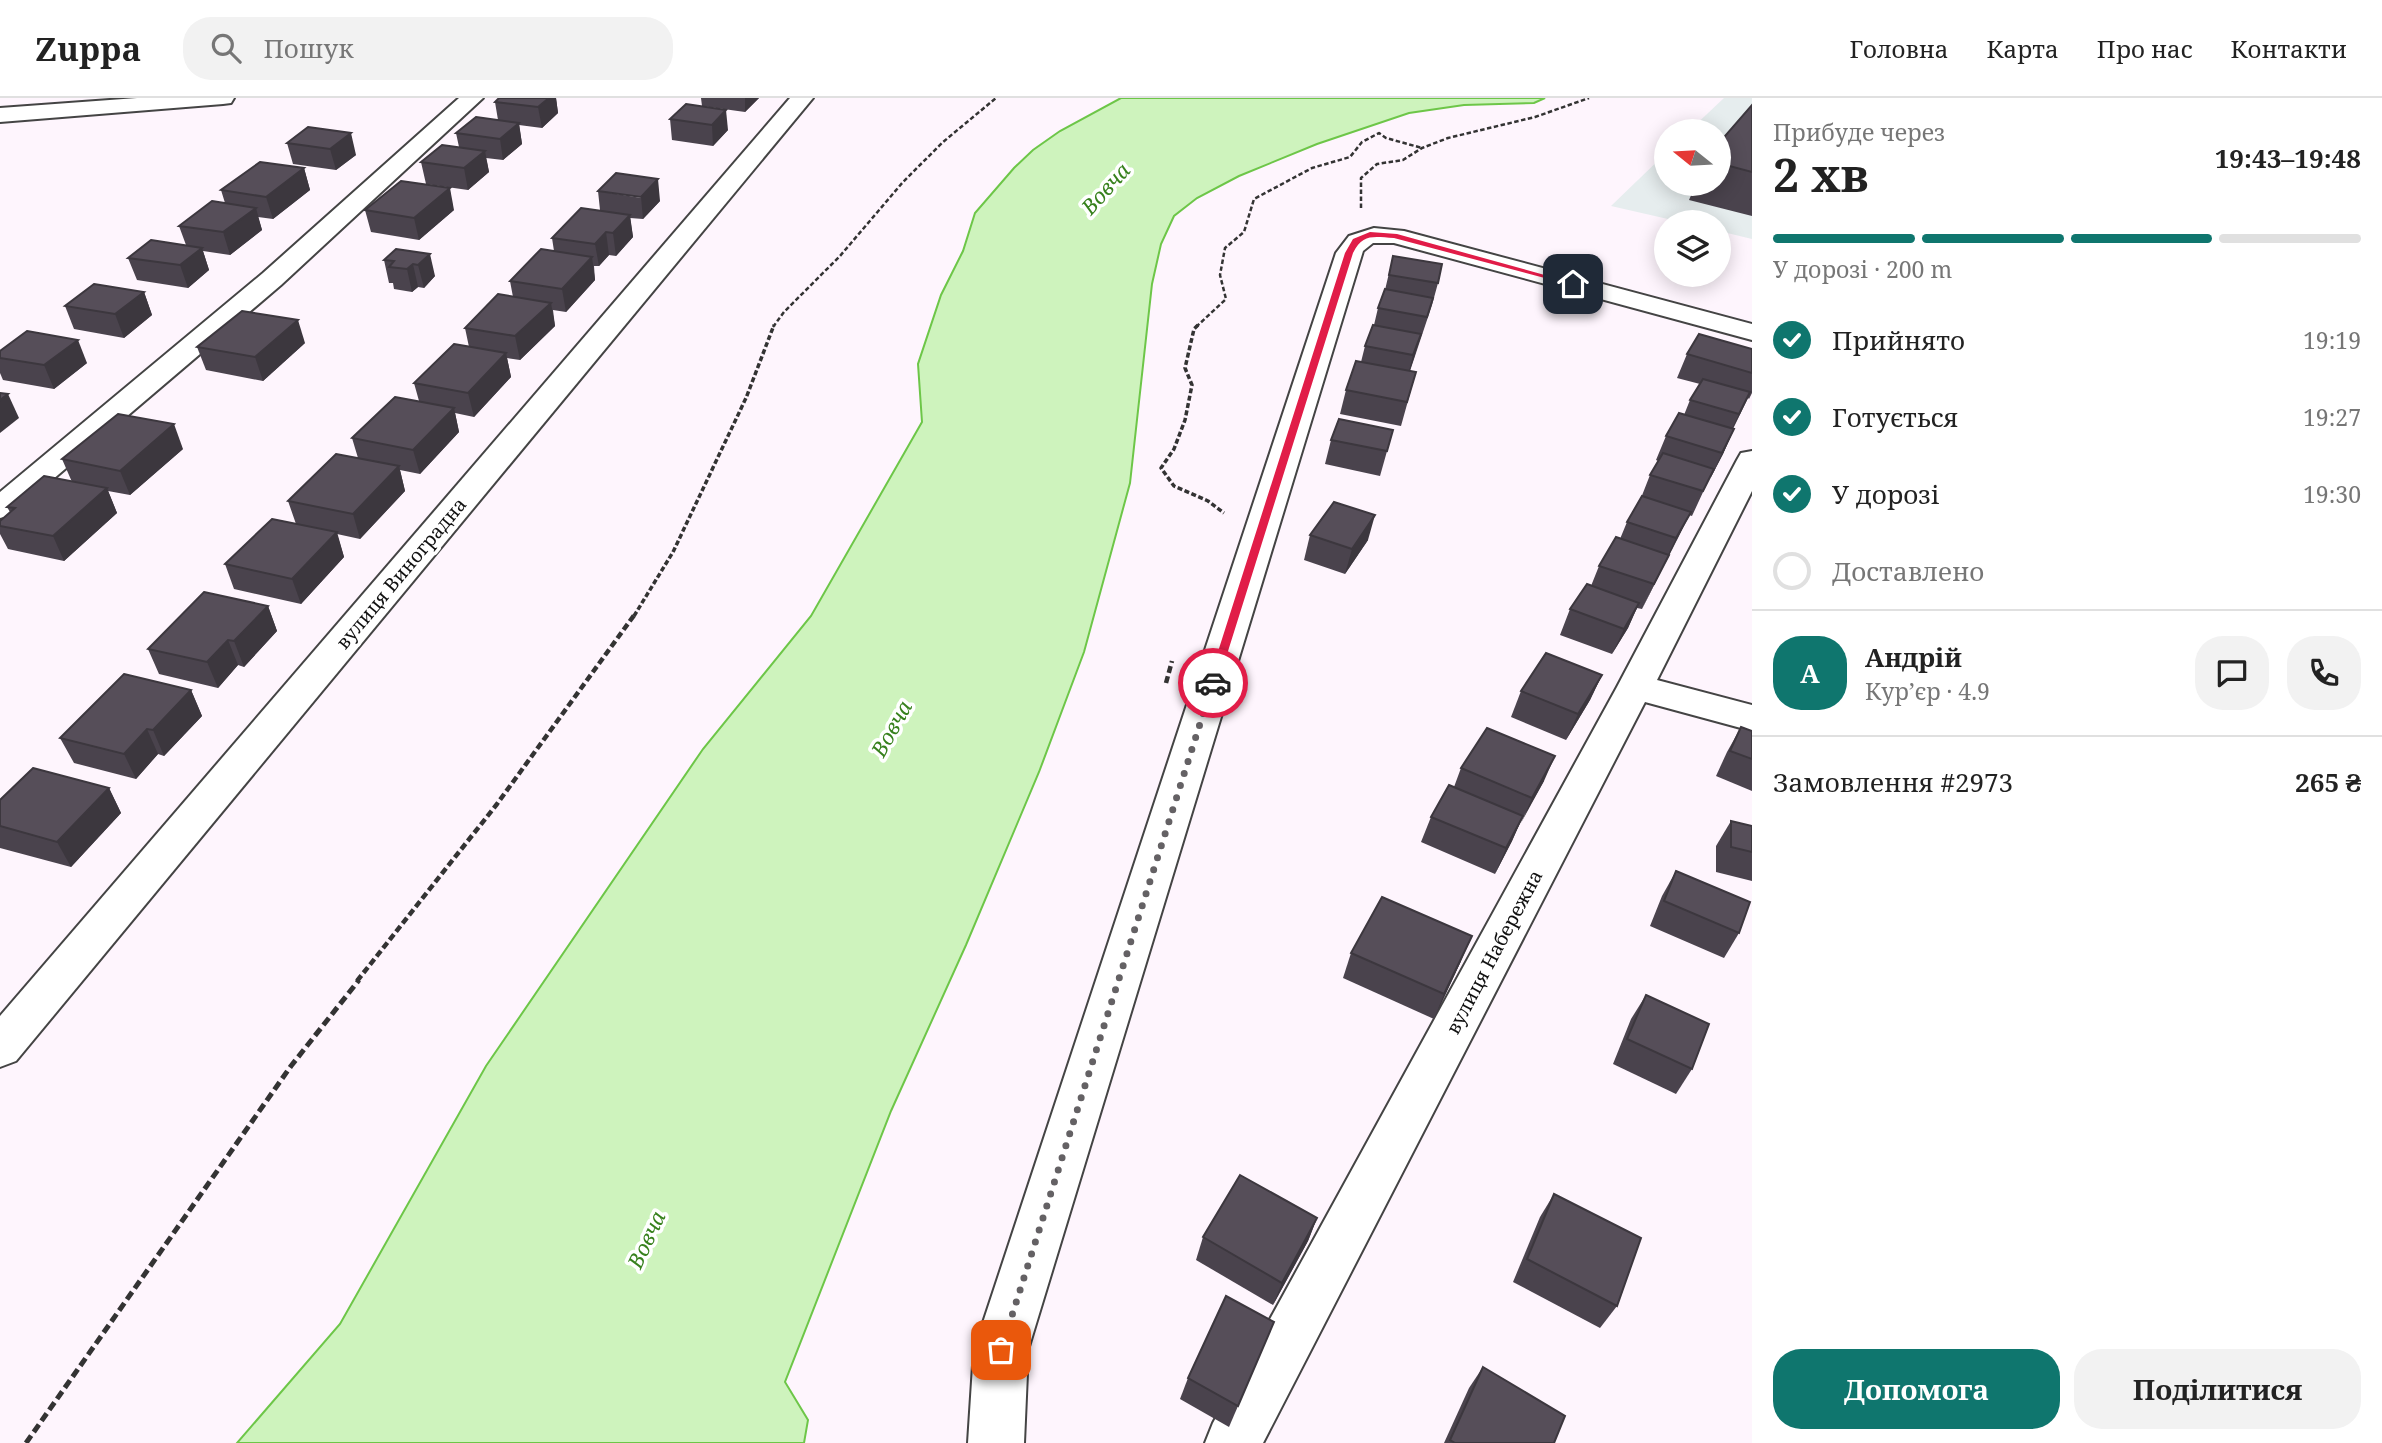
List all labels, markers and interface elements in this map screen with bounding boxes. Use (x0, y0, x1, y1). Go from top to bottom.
search box (183, 17, 673, 80)
text: Zuppa (35, 26, 141, 71)
icon: search (207, 29, 245, 67)
text: Пошук (263, 30, 354, 66)
text: Головна (1849, 32, 1949, 65)
text: Карта (1987, 32, 2059, 65)
text: Про нас (2097, 32, 2193, 65)
text: Контакти (2231, 32, 2347, 65)
text: Прибуде через (1773, 116, 1945, 148)
north arrow (1654, 119, 1731, 196)
map controls (1654, 119, 1731, 287)
text: 19:43–19:48 (2215, 140, 2361, 176)
text: 2 хв (1773, 143, 1869, 205)
water label: Вовча (1074, 156, 1136, 221)
button: layers (1654, 210, 1731, 287)
text: У дорозі · 200 m (1773, 253, 1952, 285)
pin (1543, 254, 1603, 314)
icon: home (1554, 265, 1592, 303)
icon: check (1773, 321, 1811, 359)
text: Прийнято (1832, 322, 1965, 358)
text: 19:19 (2303, 324, 2361, 356)
icon: check (1773, 398, 1811, 436)
text: Готується (1832, 399, 1958, 435)
text: 19:27 (2303, 401, 2361, 433)
icon: check (1773, 475, 1811, 513)
text: У дорозі (1832, 476, 1940, 512)
text: 19:30 (2303, 478, 2361, 510)
street label: вулиця Виноградна (330, 492, 472, 654)
text: Доставлено (1832, 553, 1984, 589)
button: chat (2195, 636, 2269, 710)
button: phone (2287, 636, 2361, 710)
text: Андрій (1865, 639, 1962, 675)
courier (1178, 648, 1248, 718)
text: А (1800, 655, 1820, 691)
icon: car (1194, 664, 1232, 702)
text: Кур’єр · 4.9 (1865, 675, 1990, 707)
water label: Вовча (864, 695, 918, 763)
text: Замовлення #2973 (1773, 764, 2013, 800)
text: 265 ₴ (2295, 764, 2361, 800)
street label: вулиця Набережна (1440, 865, 1548, 1039)
water label: Вовча (620, 1206, 672, 1274)
pin (971, 1320, 1031, 1380)
icon: bag (982, 1331, 1020, 1369)
button: Допомога (1773, 1349, 2060, 1429)
button: Поділитися (2074, 1349, 2361, 1429)

